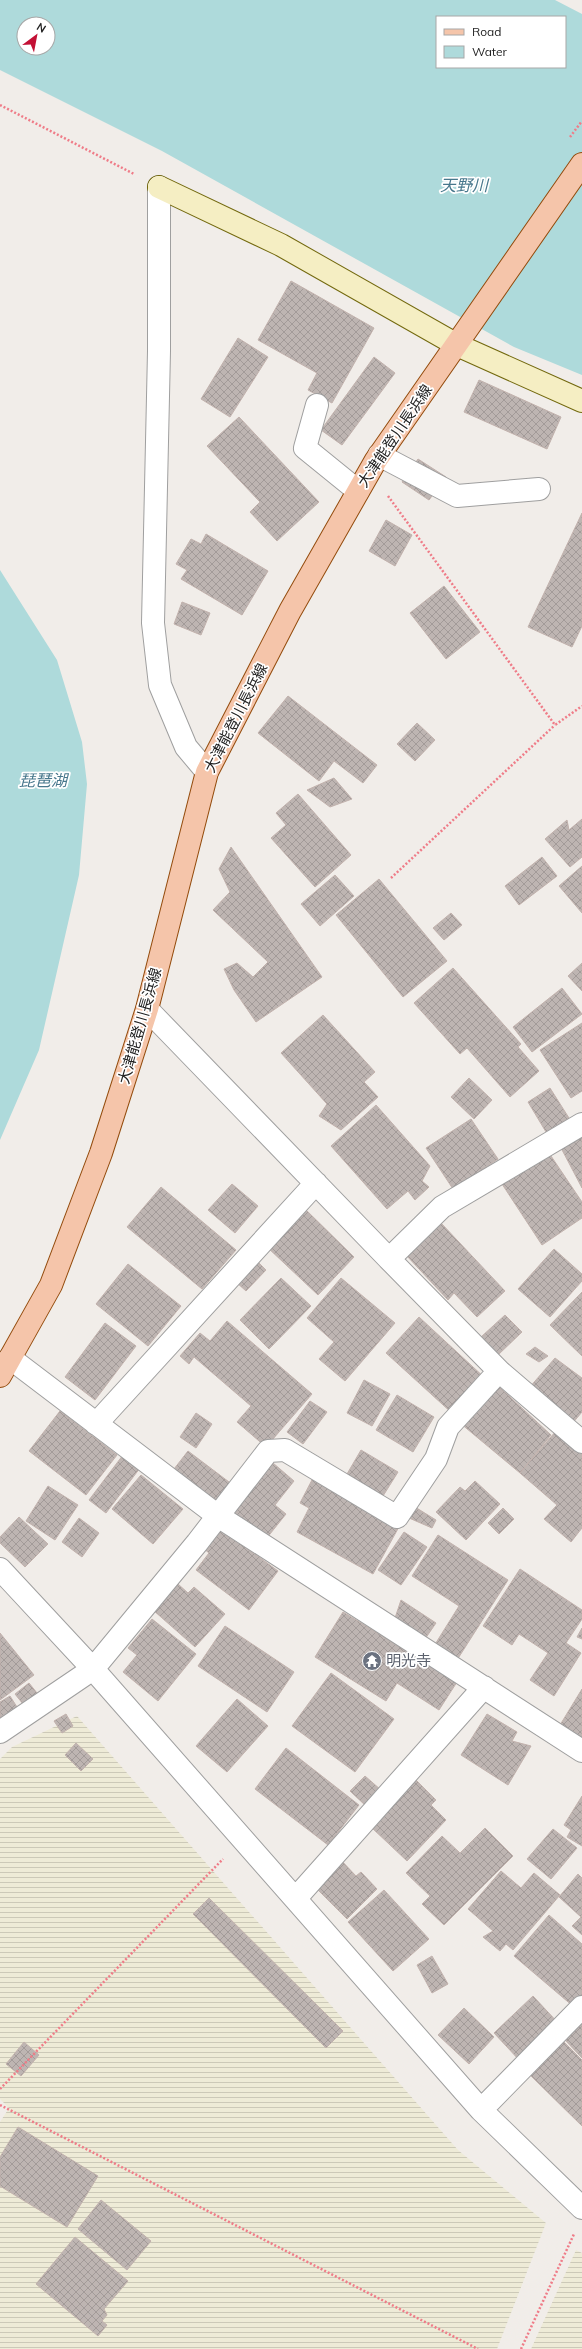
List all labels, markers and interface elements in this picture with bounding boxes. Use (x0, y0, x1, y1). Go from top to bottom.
north arrow (16, 16, 56, 56)
legend (436, 16, 566, 68)
text: N (34, 19, 49, 36)
text: Road (472, 24, 501, 39)
text: Water (472, 44, 508, 59)
water label: 天野川 (440, 175, 490, 195)
street label: 大津能登川長浜線 (353, 381, 436, 491)
street label: 大津能登川長浜線 (200, 660, 271, 776)
water label: 琵琶湖 (19, 770, 70, 790)
street label: 大津能登川長浜線 (114, 966, 165, 1086)
temple icon: 明光寺 (361, 1650, 383, 1672)
place label: 明光寺 (386, 1651, 431, 1670)

